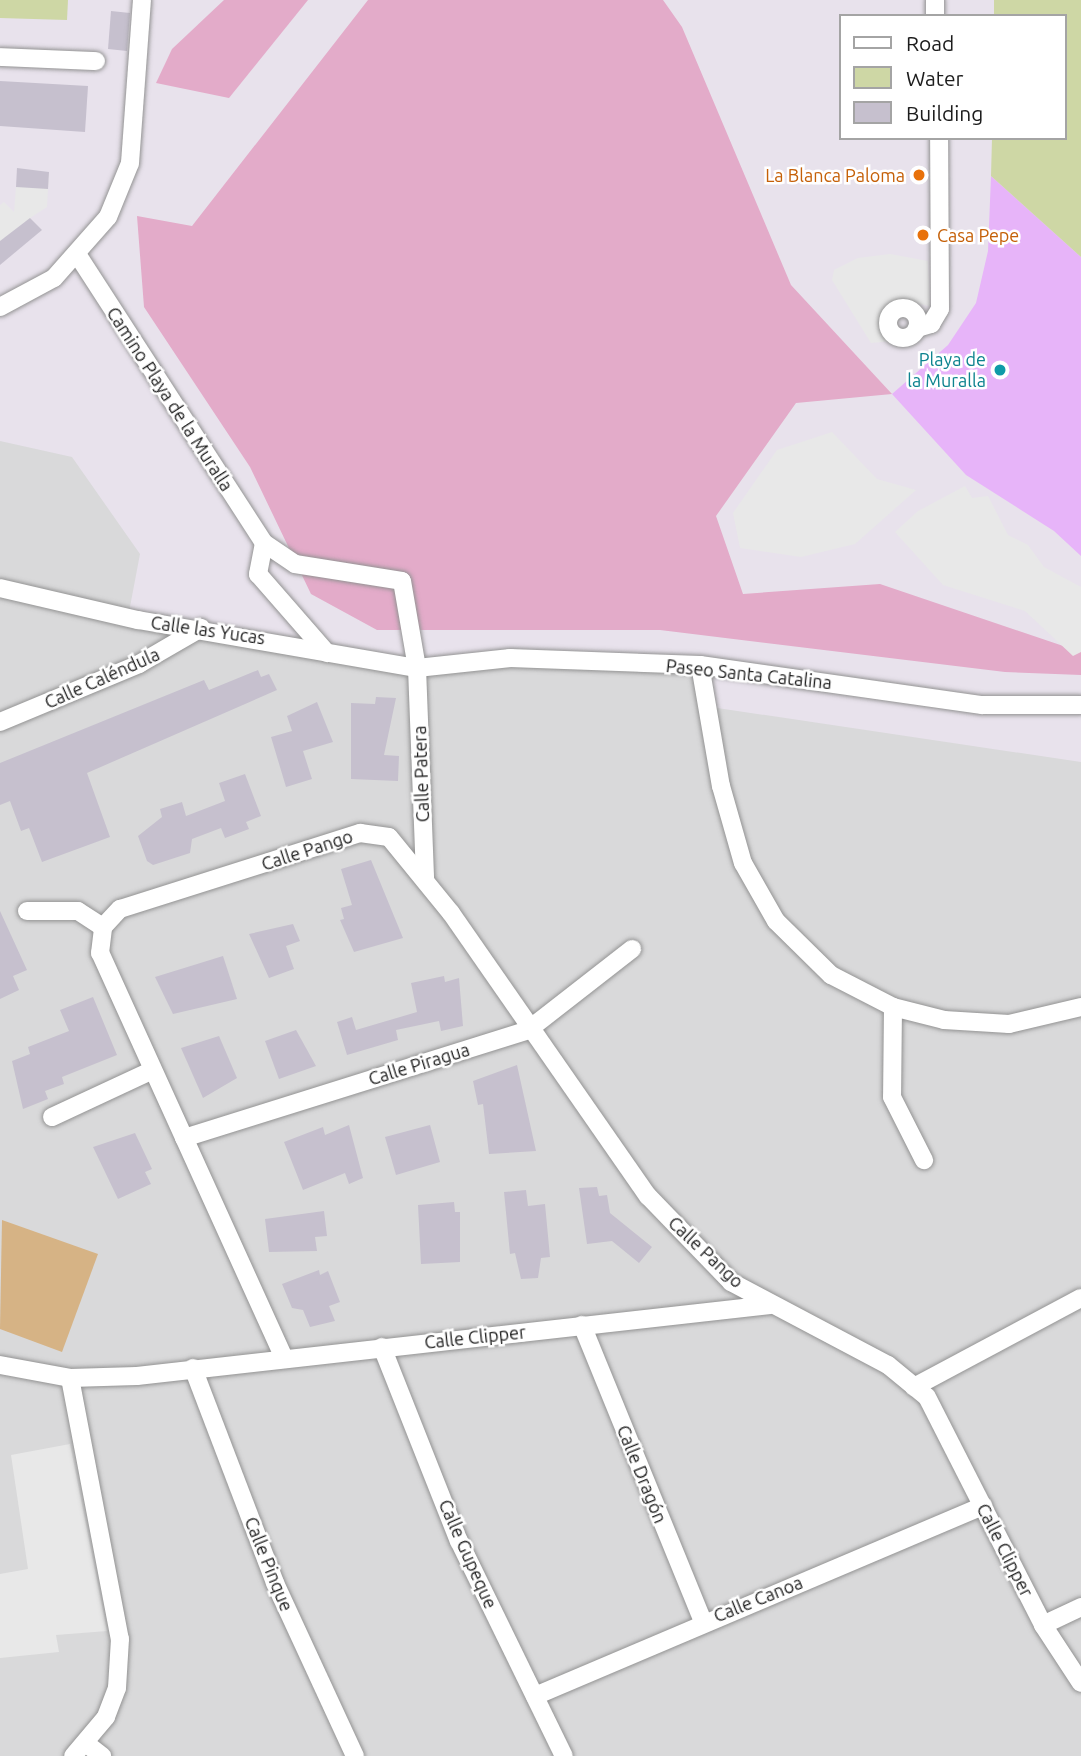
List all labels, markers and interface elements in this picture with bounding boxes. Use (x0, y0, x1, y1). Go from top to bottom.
legend (839, 14, 1067, 140)
text: Road (906, 31, 954, 55)
text: Water (906, 66, 964, 90)
text: Building (906, 101, 983, 125)
place label: La Blanca Paloma (765, 164, 905, 186)
marker: La Blanca Paloma (911, 167, 927, 183)
place label: Casa Pepe (937, 224, 1019, 246)
marker: Casa Pepe (915, 227, 931, 243)
street label: Camino Playa de la Muralla (102, 303, 238, 495)
place label: Playa de la Muralla (907, 349, 986, 392)
marker: Playa de la Muralla (992, 362, 1008, 378)
street label: Calle las Yucas (149, 611, 267, 649)
street label: Calle Caléndula (41, 643, 163, 713)
street label: Paseo Santa Catalina (665, 655, 833, 693)
street label: Calle Patera (409, 725, 433, 823)
street label: Calle Pango (259, 825, 355, 875)
street label: Calle Piragua (366, 1038, 472, 1090)
street label: Calle Pango (664, 1212, 748, 1292)
street label: Calle Clipper (423, 1321, 527, 1353)
street label: Calle Dragón (613, 1422, 671, 1526)
street label: Calle Gupeque (434, 1496, 502, 1612)
street label: Calle Clipper (972, 1500, 1038, 1600)
street label: Calle Pinque (240, 1514, 298, 1614)
street label: Calle Canoa (710, 1571, 806, 1627)

